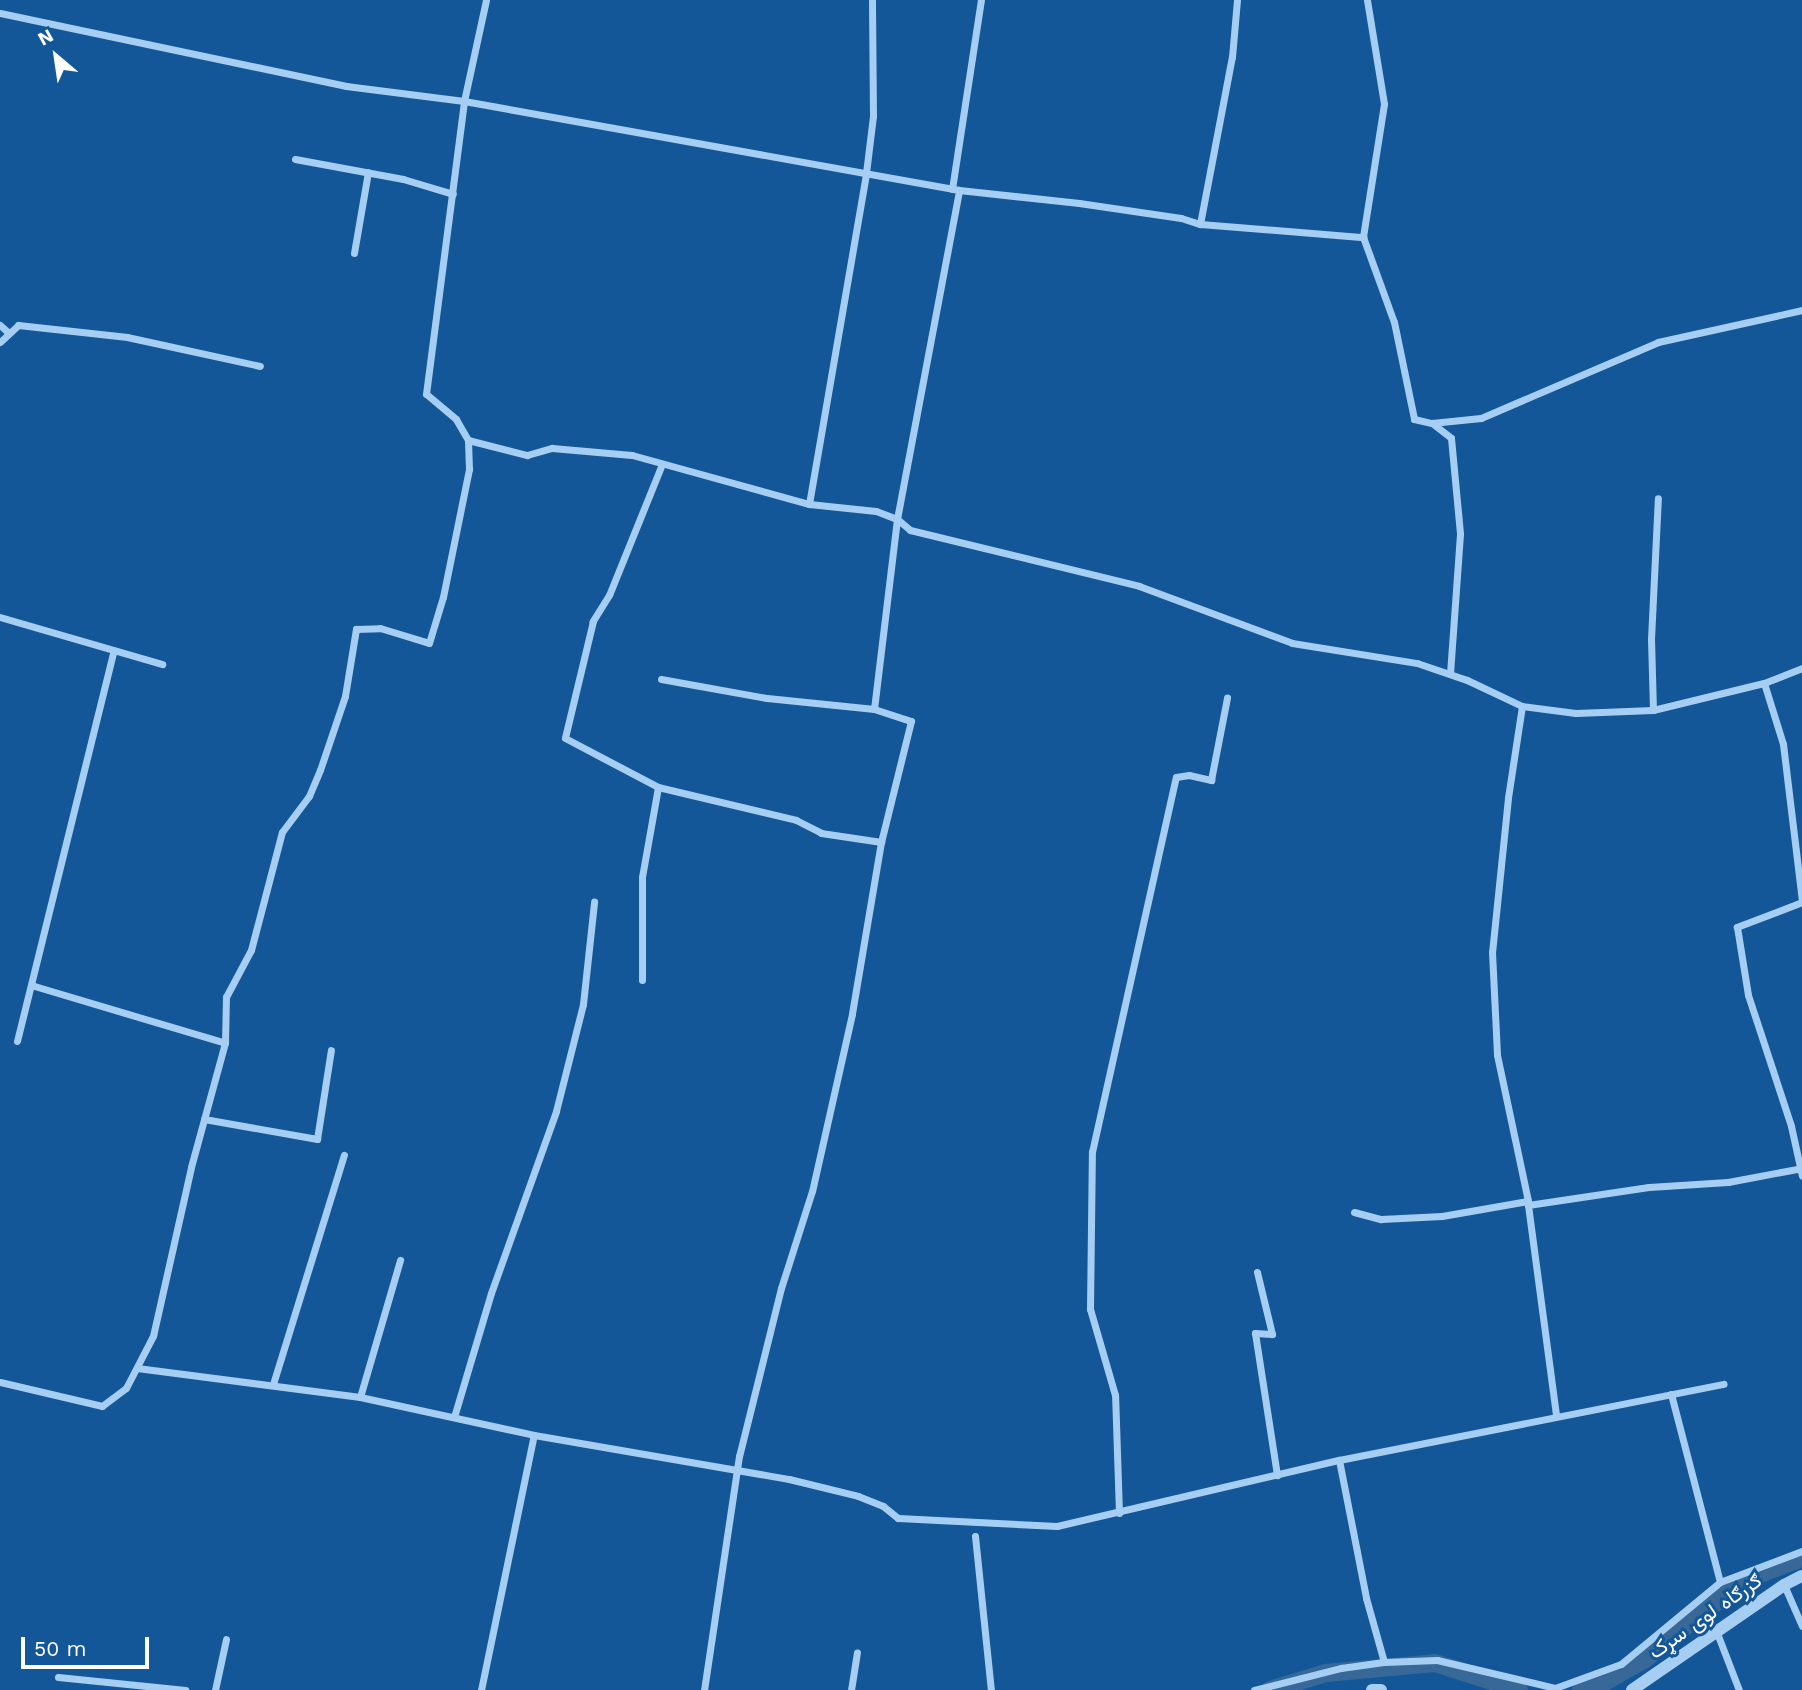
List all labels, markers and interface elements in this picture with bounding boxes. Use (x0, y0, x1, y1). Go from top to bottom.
north arrow (21, 21, 91, 91)
text: N (34, 24, 57, 51)
street label: ګزرګاه لوی سړک (1643, 1568, 1767, 1664)
scale bar (24, 1624, 152, 1668)
text: 50 m (34, 1636, 86, 1661)

